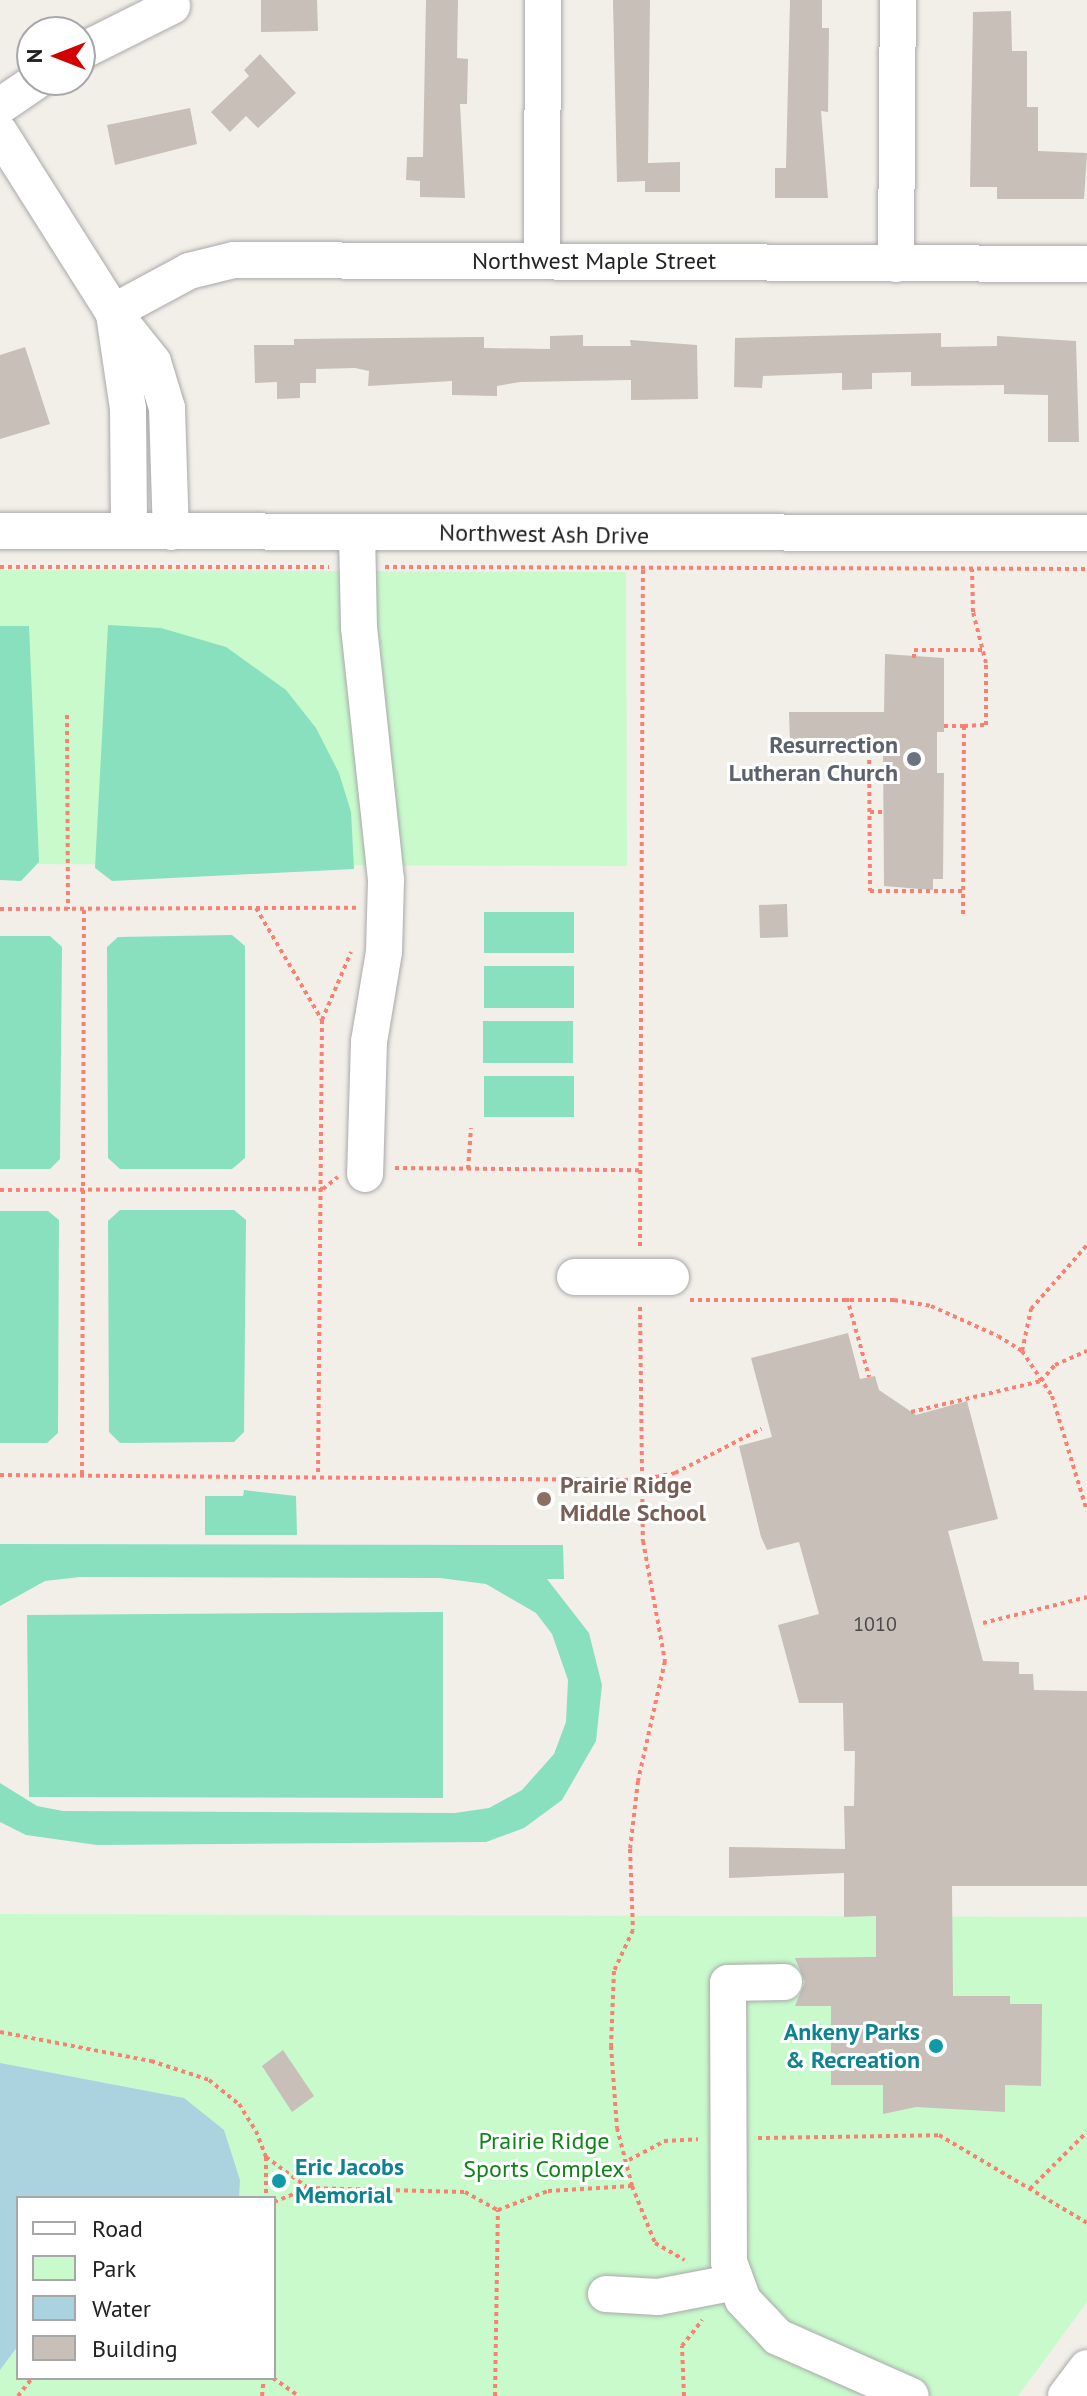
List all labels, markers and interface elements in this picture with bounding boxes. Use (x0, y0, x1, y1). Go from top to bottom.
north arrow (16, 16, 96, 96)
text: N (20, 49, 48, 63)
street label: Northwest Maple Street (472, 247, 716, 275)
street label: Northwest Ash Drive (438, 518, 650, 550)
place label: Resurrection Lutheran Church (728, 731, 898, 787)
marker: Resurrection Lutheran Church (905, 750, 923, 768)
place label: Prairie Ridge Middle School (560, 1471, 706, 1527)
marker: Prairie Ridge Middle School (535, 1490, 553, 1508)
house number: 1010 (853, 1612, 897, 1636)
place label: Ankeny Parks & Recreation (783, 2018, 920, 2074)
marker: Ankeny Parks & Recreation (927, 2037, 945, 2055)
park label: Prairie Ridge Sports Complex (463, 2127, 625, 2183)
place label: Eric Jacobs Memorial (295, 2153, 405, 2209)
marker: Eric Jacobs Memorial (270, 2172, 288, 2190)
legend (16, 2196, 276, 2380)
text: Road (92, 2213, 143, 2244)
text: Park (92, 2253, 136, 2284)
text: Water (92, 2293, 151, 2324)
text: Building (92, 2333, 178, 2364)

